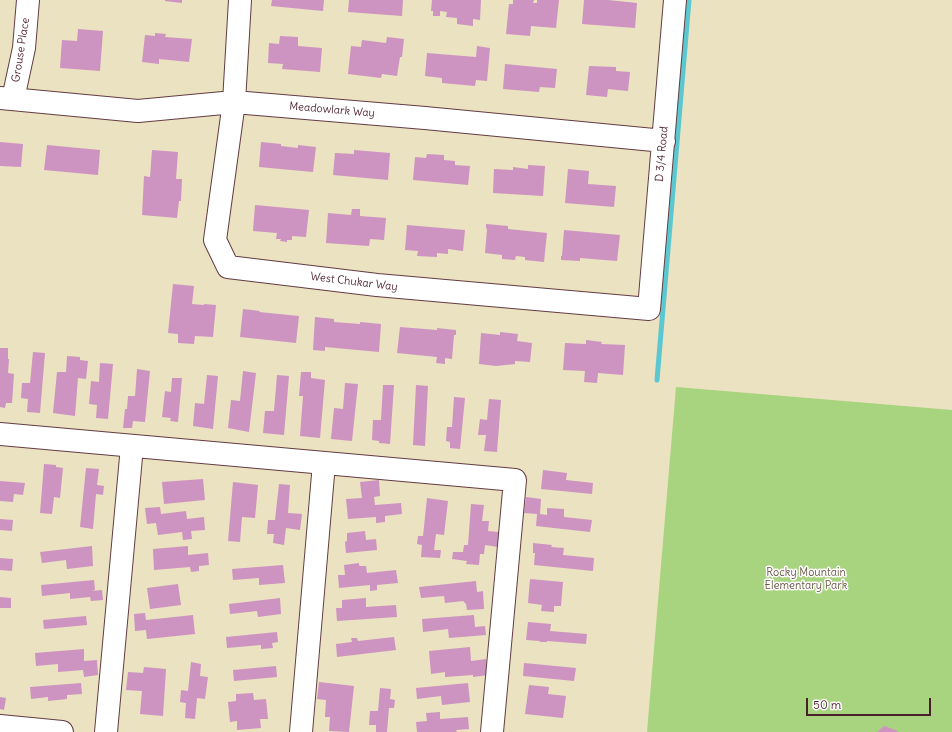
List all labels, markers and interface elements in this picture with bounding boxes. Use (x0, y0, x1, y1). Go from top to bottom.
street label: Grouse Place (9, 17, 33, 83)
street label: Meadowlark Way (289, 100, 375, 120)
street label: D 3/4 Road (653, 126, 671, 182)
street label: West Chukar Way (310, 270, 398, 294)
park label: Rocky Mountain Elementary Park (765, 566, 847, 592)
scale bar (808, 690, 933, 716)
text: 50 m (813, 697, 841, 712)

